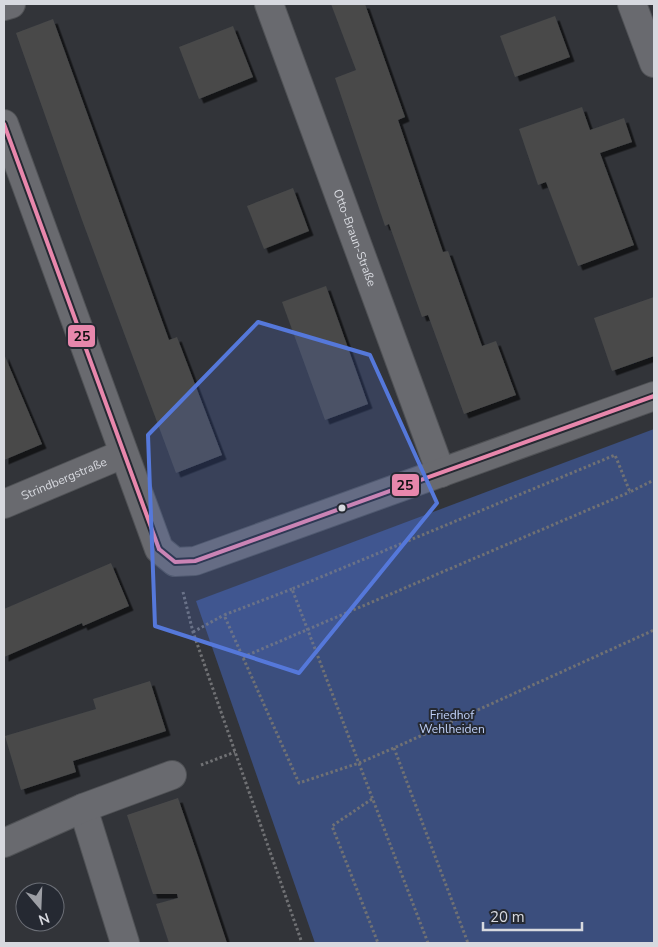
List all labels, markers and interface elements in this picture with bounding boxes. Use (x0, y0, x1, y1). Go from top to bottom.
street label: Otto-Braun-Straße (330, 187, 380, 289)
line badge: 25 (67, 324, 96, 348)
text: 25 (74, 327, 90, 346)
street label: Strindbergstraße (19, 454, 109, 504)
line badge: 25 (391, 473, 420, 497)
text: 25 (397, 476, 413, 495)
unlabelled marker (337, 503, 347, 513)
park label: Friedhof Wehlheiden (419, 707, 485, 737)
north arrow (15, 882, 65, 932)
scale bar (483, 900, 582, 932)
text: 20 m (490, 907, 525, 927)
text: N (36, 908, 52, 930)

